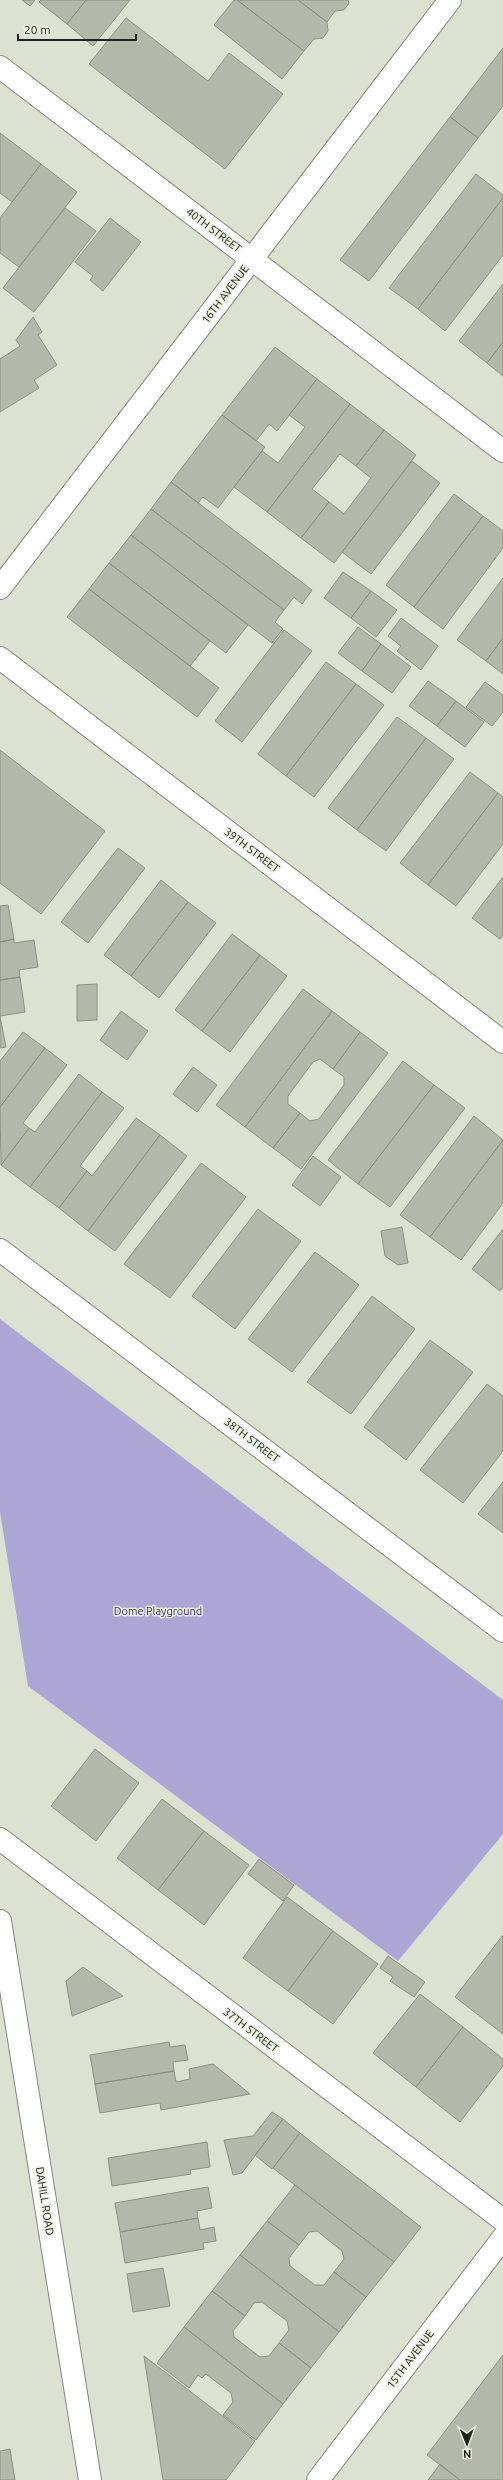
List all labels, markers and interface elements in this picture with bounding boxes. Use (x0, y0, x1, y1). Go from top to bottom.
scale bar (18, 16, 136, 42)
text: 20 m (24, 23, 51, 36)
street label: 40TH STREET (184, 205, 244, 255)
street label: 16TH AVENUE (199, 262, 251, 326)
street label: 39TH STREET (222, 825, 282, 875)
street label: 38TH STREET (222, 1415, 282, 1465)
park label: Dome Playground (114, 1605, 202, 1617)
street label: 37TH STREET (221, 2005, 281, 2055)
street label: DAHILL ROAD (34, 2166, 56, 2236)
street label: 15TH AVENUE (384, 2327, 436, 2391)
north arrow (447, 2424, 487, 2464)
text: N (463, 2448, 471, 2460)

